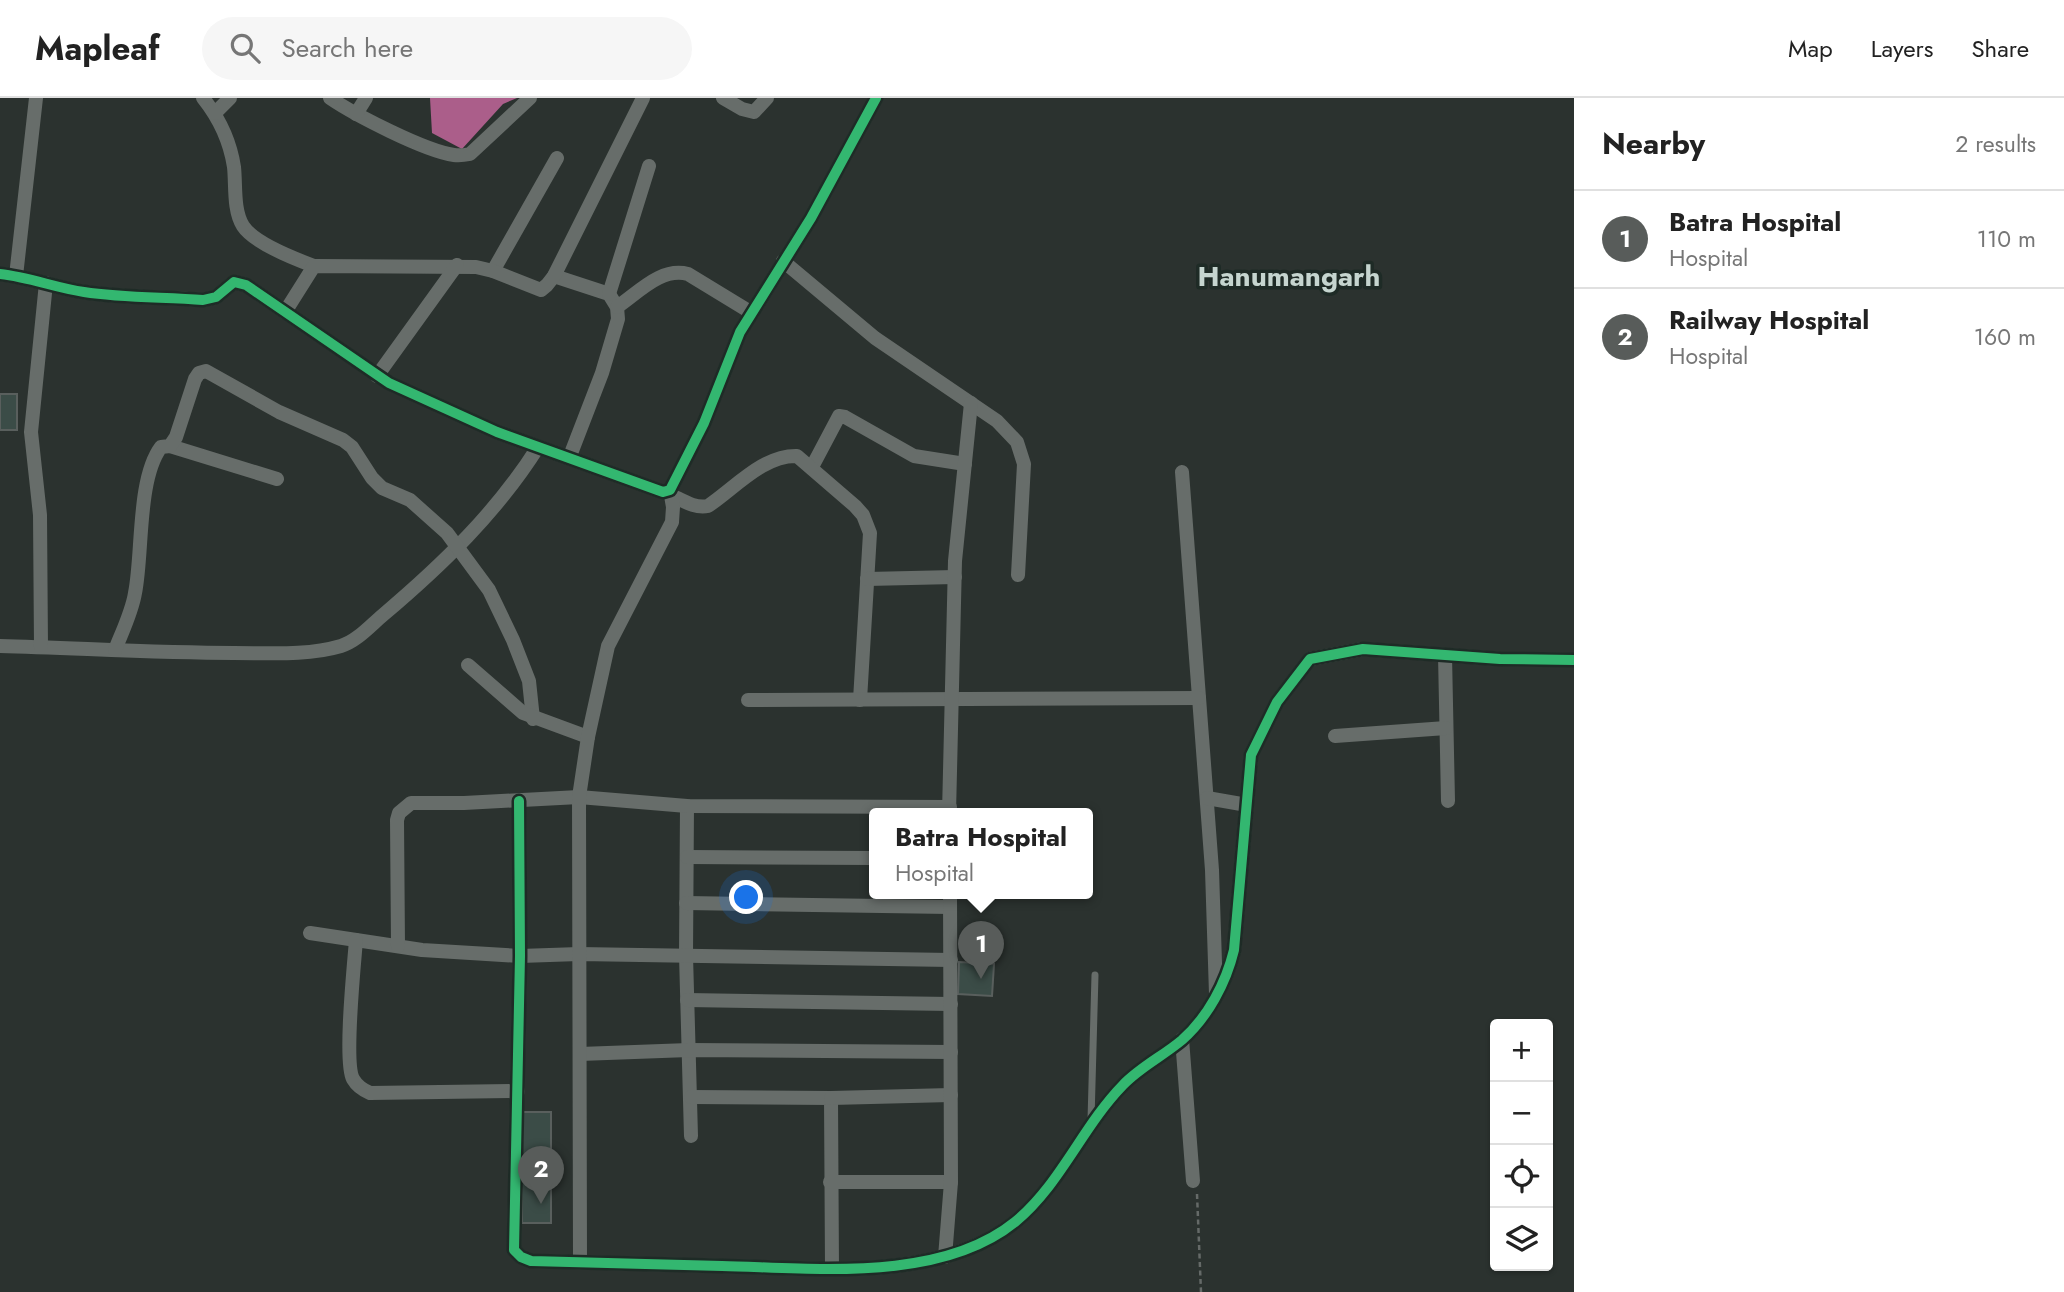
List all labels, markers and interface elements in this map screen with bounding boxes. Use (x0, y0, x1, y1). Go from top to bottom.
search box (202, 17, 692, 80)
text: Mapleaf (35, 25, 160, 72)
icon: search (226, 29, 264, 67)
text: Search here (282, 29, 413, 67)
text: Map (1788, 31, 1833, 66)
text: Layers (1871, 31, 1933, 66)
text: Share (1971, 31, 2029, 66)
text: Nearby (1602, 122, 1705, 165)
text: 2 results (1955, 127, 2036, 161)
text: Batra Hospital (1669, 203, 1841, 241)
text: 1 (1619, 222, 1631, 256)
text: 110 m (1977, 222, 2036, 256)
text: Hospital (1669, 241, 1748, 275)
district label: Hanumangarh (1197, 256, 1381, 297)
text: Railway Hospital (1669, 301, 1869, 339)
text: 2 (1617, 320, 1633, 354)
text: 160 m (1974, 320, 2036, 354)
text: Hospital (1669, 339, 1748, 373)
popup (869, 808, 1093, 899)
text: Batra Hospital (895, 818, 1067, 856)
text: Hospital (895, 856, 974, 890)
your location (729, 880, 763, 914)
pin: 1 (958, 921, 1004, 979)
map controls (1490, 1019, 1553, 1271)
button: + (1490, 1019, 1553, 1082)
button: − (1490, 1082, 1553, 1145)
button: locate (1490, 1145, 1553, 1208)
pin: 2 (518, 1146, 564, 1204)
button: layers (1490, 1208, 1553, 1271)

